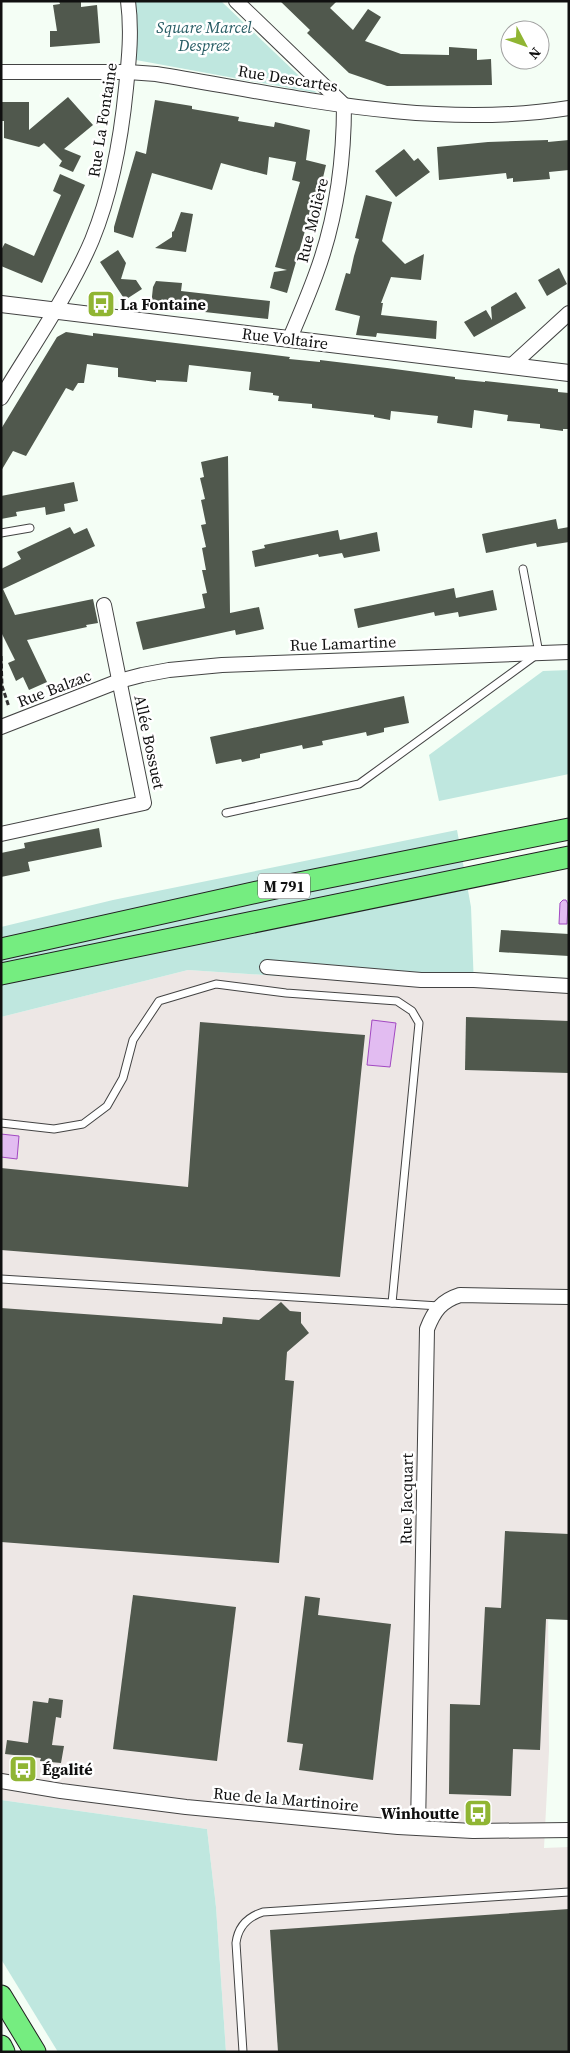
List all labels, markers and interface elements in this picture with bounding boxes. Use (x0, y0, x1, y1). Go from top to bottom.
park label: Square Marcel Desprez (156, 16, 252, 56)
north arrow (500, 20, 550, 70)
text: N (524, 43, 546, 64)
street label: Rue Descartes (236, 59, 340, 97)
street label: Rue La Fontaine (82, 61, 122, 179)
street label: Rue Molière (291, 175, 333, 265)
bus stop icon: La Fontaine (86, 289, 116, 319)
place label: La Fontaine (120, 293, 206, 315)
street label: Rue Voltaire (241, 322, 329, 354)
street label: Rue Lamartine (290, 630, 396, 656)
street label: Rue Balzac (14, 664, 94, 712)
street label: Allée Bossuet (129, 693, 171, 792)
road number: M 791 (258, 874, 310, 898)
street label: Rue Jacquart (394, 1452, 418, 1545)
bus stop icon: Égalité (8, 1754, 38, 1784)
place label: Égalité (42, 1758, 93, 1780)
street label: Rue de la Martinoire (212, 1782, 360, 1816)
bus stop icon: Winhoutte (463, 1798, 493, 1828)
place label: Winhoutte (381, 1802, 459, 1824)

